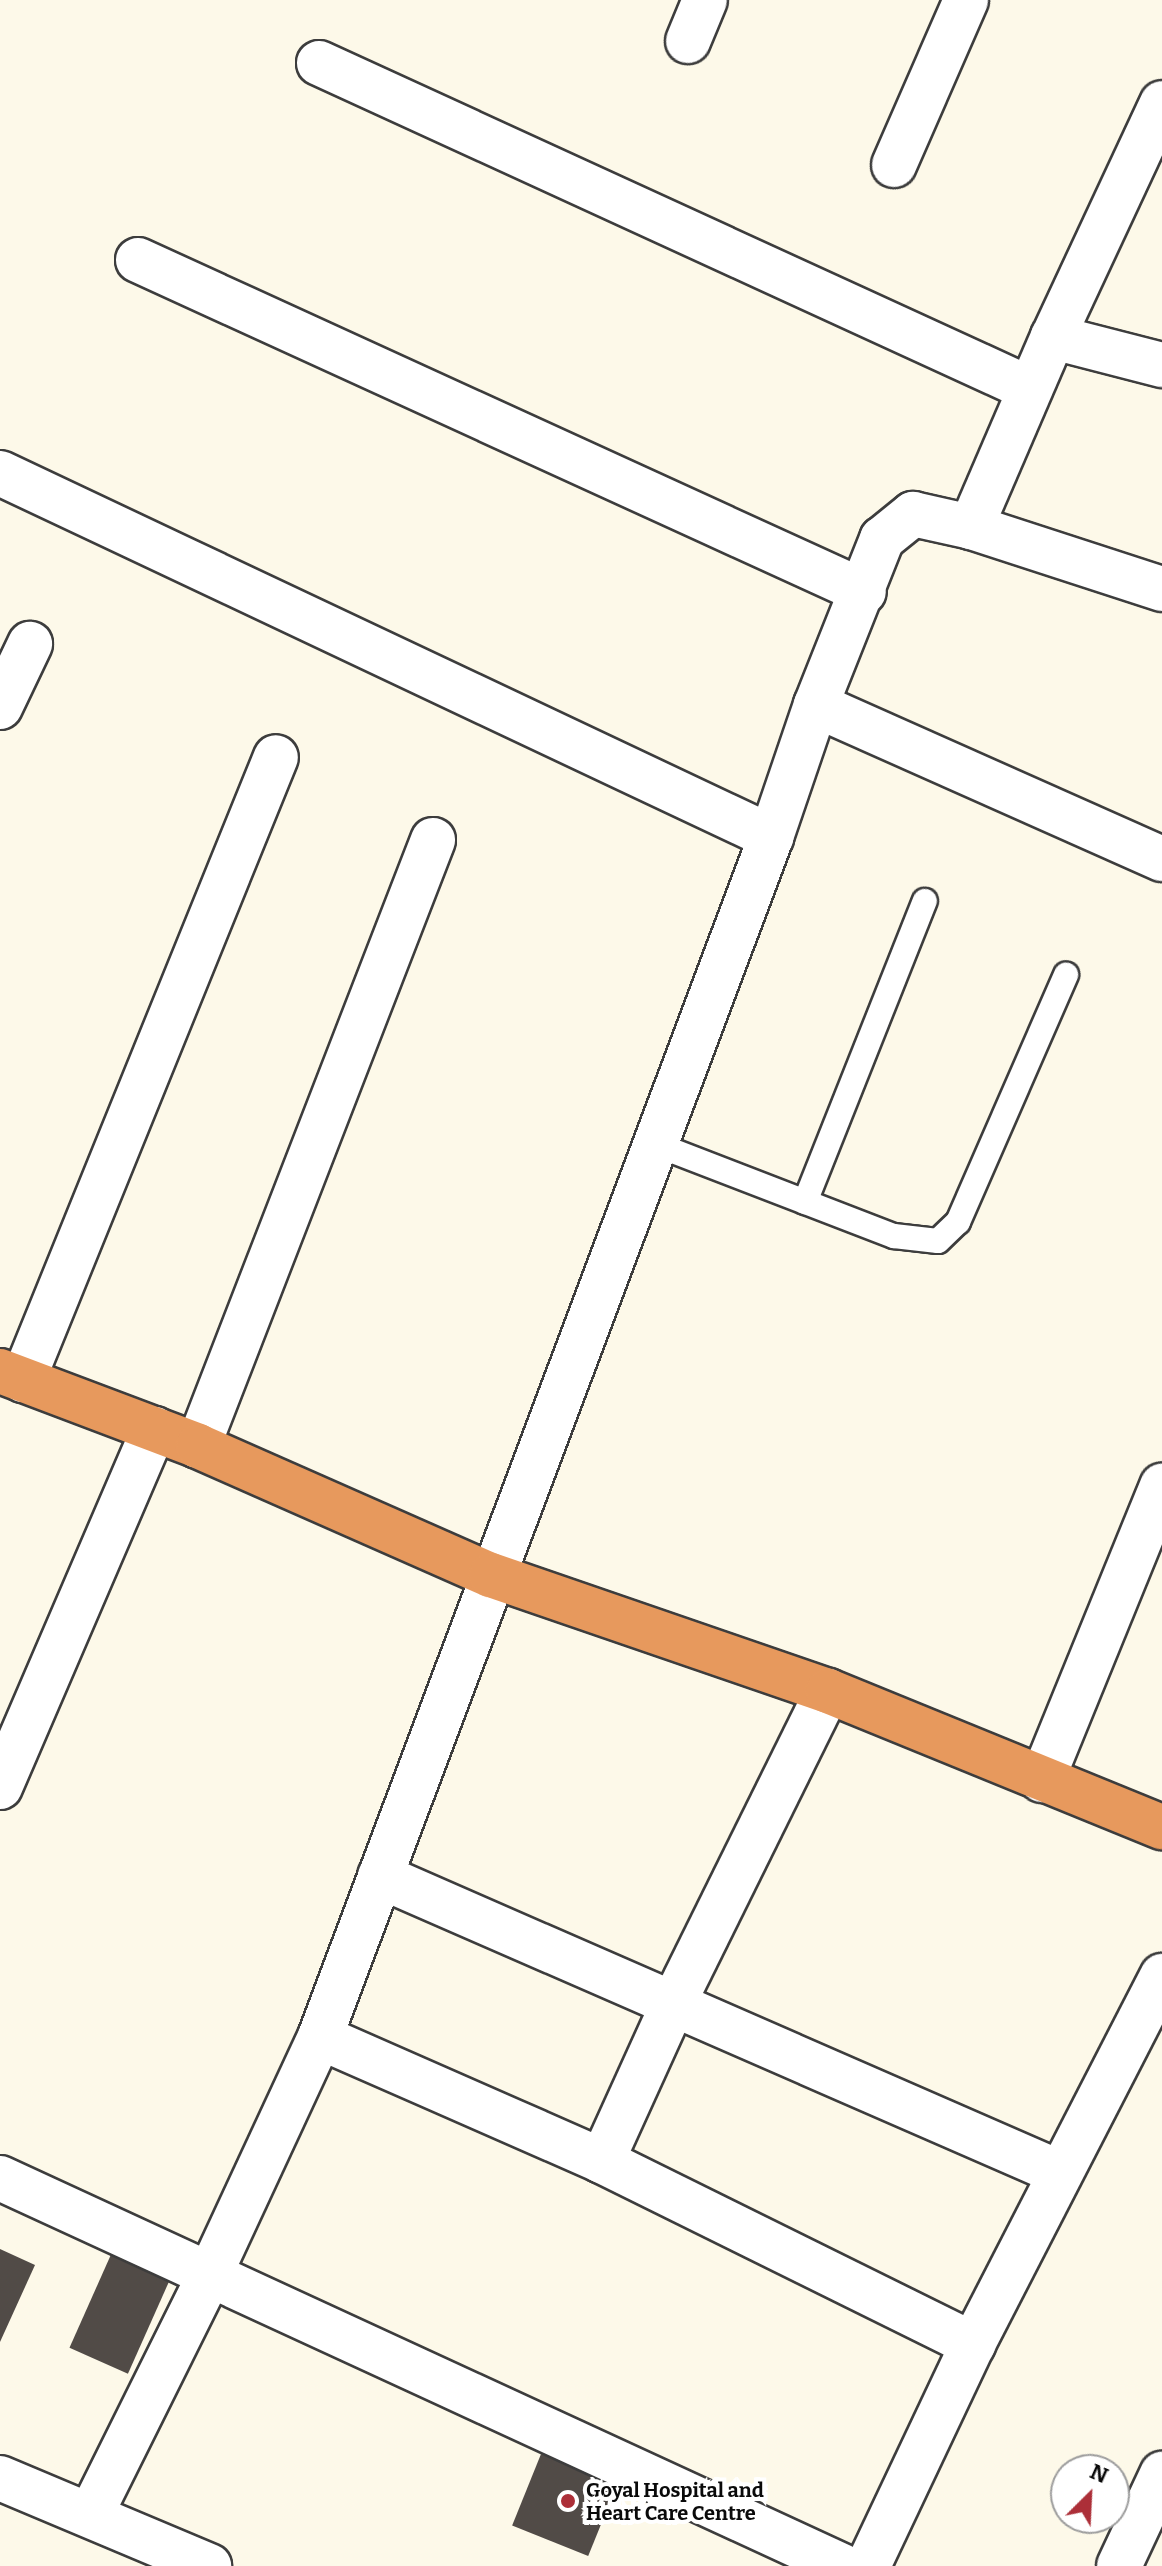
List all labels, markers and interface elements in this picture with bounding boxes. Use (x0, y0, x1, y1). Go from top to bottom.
north arrow (1050, 2454, 1130, 2534)
text: N (1086, 2458, 1112, 2489)
place label: Goyal Hospital and Heart Care Centre (586, 2478, 764, 2525)
marker: Goyal Hospital and Heart Care Centre (557, 2490, 579, 2512)

